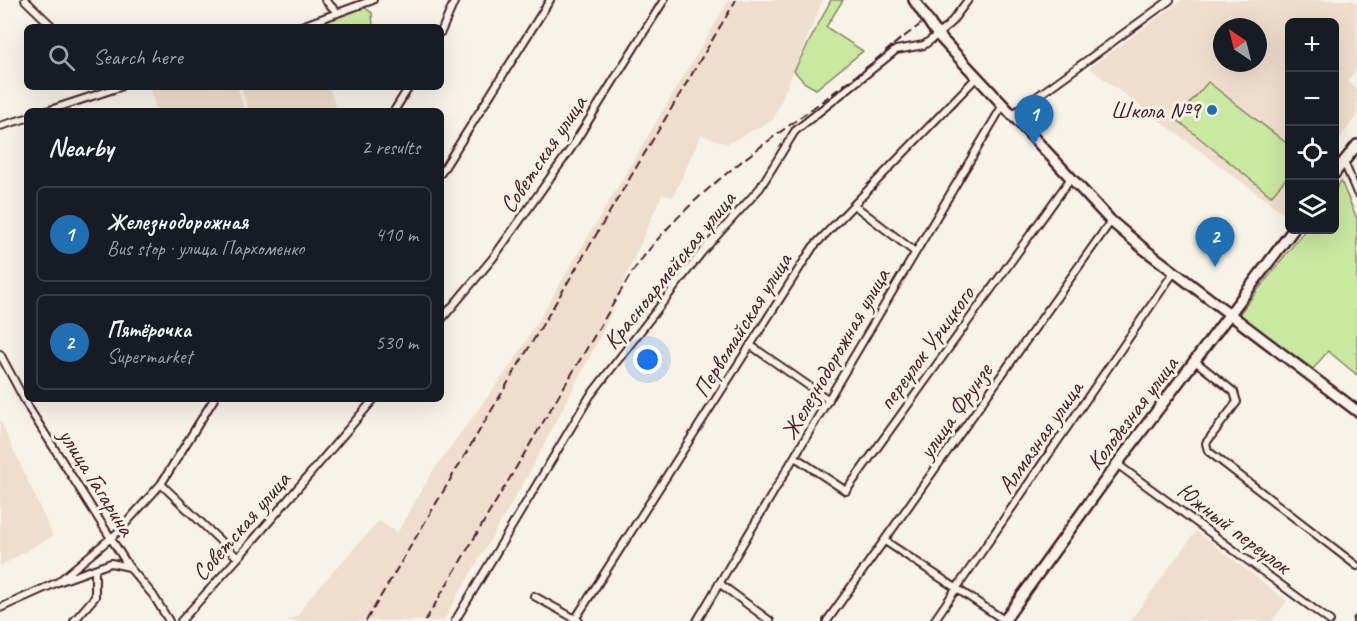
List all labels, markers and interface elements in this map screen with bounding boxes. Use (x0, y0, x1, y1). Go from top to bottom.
north arrow (1213, 18, 1267, 72)
map controls (1285, 18, 1339, 234)
button: + (1285, 18, 1339, 72)
search box (24, 24, 444, 90)
icon: search (45, 41, 78, 74)
text: Search here (93, 43, 183, 71)
button: − (1285, 72, 1339, 126)
street label: Советская улица (493, 88, 594, 219)
place label: Школа №9 (1111, 95, 1202, 125)
pin: 1 (1014, 96, 1054, 145)
marker: Школа №9 (1205, 103, 1219, 117)
button: locate (1285, 126, 1339, 180)
text: Nearby (48, 131, 113, 164)
text: 2 results (361, 135, 420, 160)
button: layers (1285, 180, 1339, 234)
street label: Красноармейская улица (596, 184, 743, 355)
text: Железнодорожная (107, 208, 248, 236)
pin: 2 (1196, 218, 1234, 267)
text: 1 (65, 222, 74, 247)
text: 410 m (375, 222, 418, 247)
text: Bus stop · улица Пархоменко (107, 236, 304, 261)
street label: Первомайская улица (686, 246, 799, 403)
street label: Железнодорожная улица (774, 262, 897, 445)
street label: переулок Урицкого (871, 279, 982, 416)
text: Пятёрочка (107, 316, 191, 344)
text: 2 (65, 330, 74, 355)
text: 530 m (375, 330, 418, 355)
text: Supermarket (107, 344, 192, 369)
your location (633, 345, 662, 374)
street label: Колодезная улица (1079, 349, 1185, 476)
street label: улица Фрунзе (910, 356, 1000, 466)
street label: Алмазная улица (990, 373, 1091, 499)
street label: улица Гагарина (51, 421, 143, 543)
street label: Советская улица (185, 464, 298, 587)
street label: Южный переулок (1171, 475, 1299, 582)

